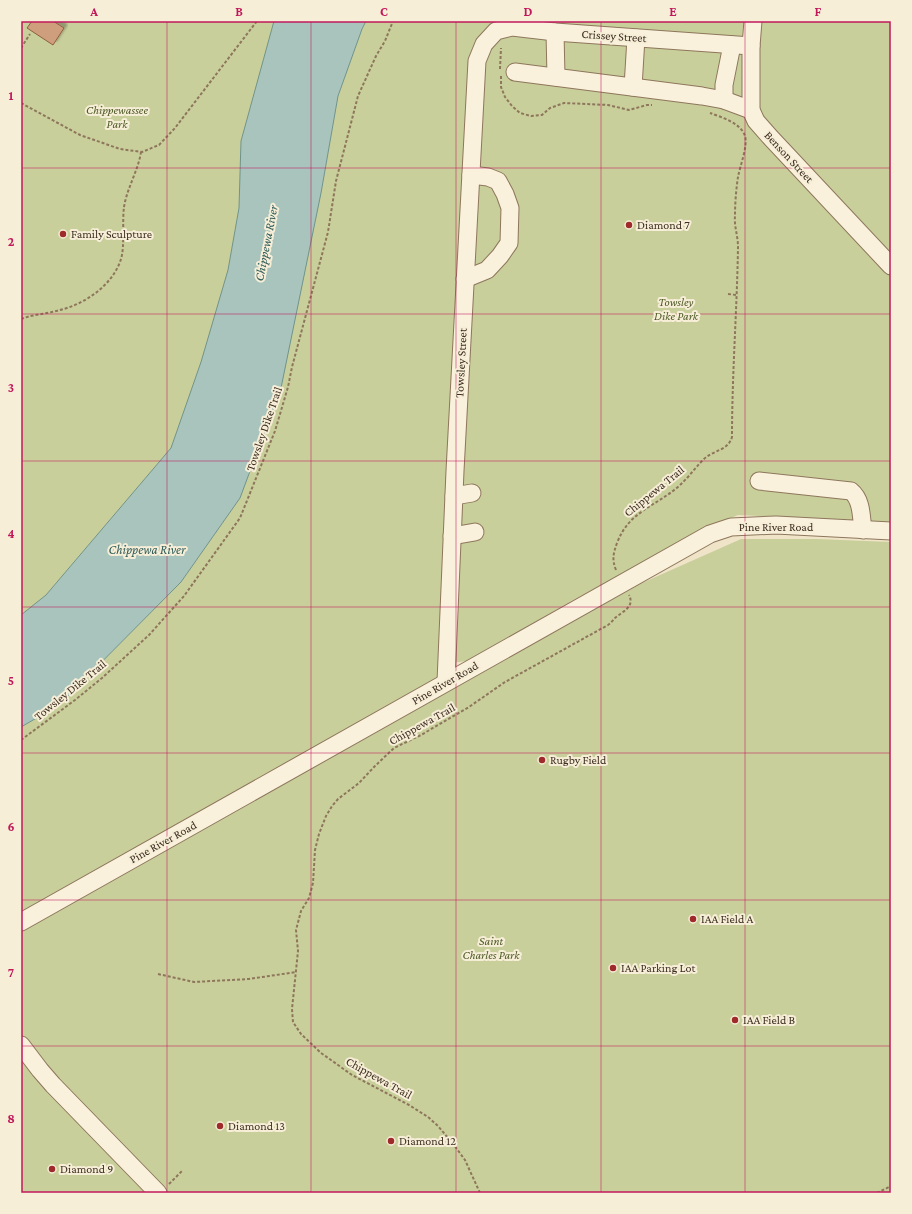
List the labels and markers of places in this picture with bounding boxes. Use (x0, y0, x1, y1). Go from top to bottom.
place label: Diamond 7 (637, 218, 690, 232)
marker: Diamond 7 (624, 220, 634, 230)
place label: Family Sculpture (71, 227, 152, 241)
marker: Family Sculpture (58, 229, 68, 239)
place label: Rugby Field (550, 753, 607, 767)
marker: Rugby Field (537, 755, 547, 765)
place label: IAA Field A (701, 912, 754, 926)
marker: IAA Field A (688, 914, 698, 924)
place label: IAA Parking Lot (621, 961, 696, 975)
marker: IAA Parking Lot (608, 963, 618, 973)
place label: IAA Field B (743, 1013, 796, 1027)
marker: IAA Field B (730, 1015, 740, 1025)
place label: Diamond 13 (228, 1119, 285, 1133)
marker: Diamond 13 (215, 1121, 225, 1131)
place label: Diamond 12 (399, 1134, 456, 1148)
marker: Diamond 12 (386, 1136, 396, 1146)
place label: Diamond 9 (60, 1162, 113, 1176)
marker: Diamond 9 (47, 1164, 57, 1174)

